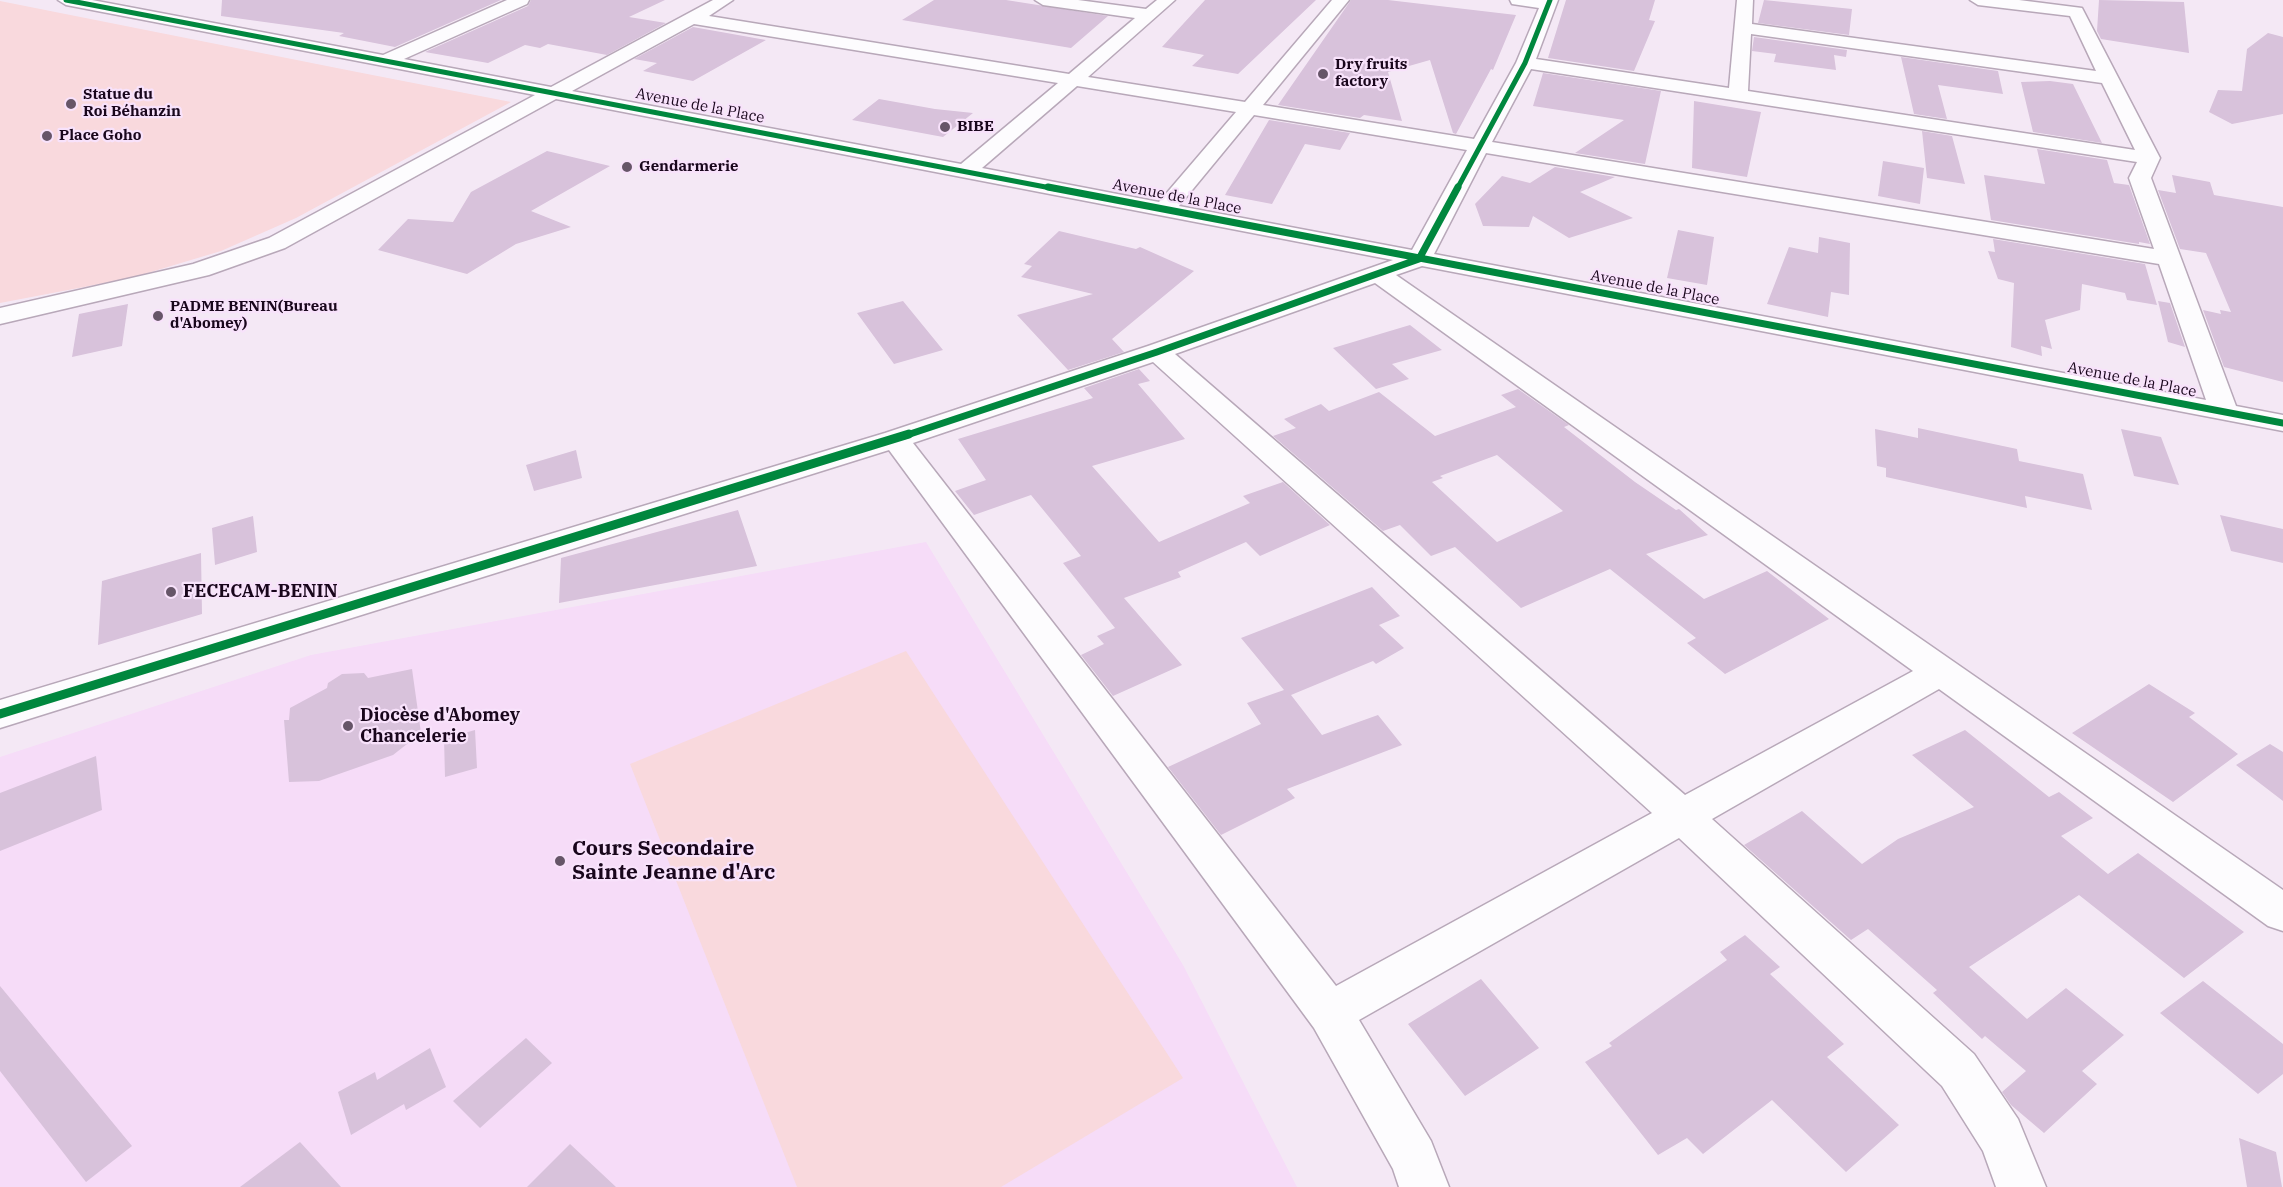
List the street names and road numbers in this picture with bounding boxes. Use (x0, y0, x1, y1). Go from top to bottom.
street label: Avenue de la Place (634, 85, 766, 127)
street label: Avenue de la Place (1111, 176, 1243, 218)
street label: Avenue de la Place (1589, 267, 1721, 309)
street label: Avenue de la Place (2066, 359, 2198, 401)

